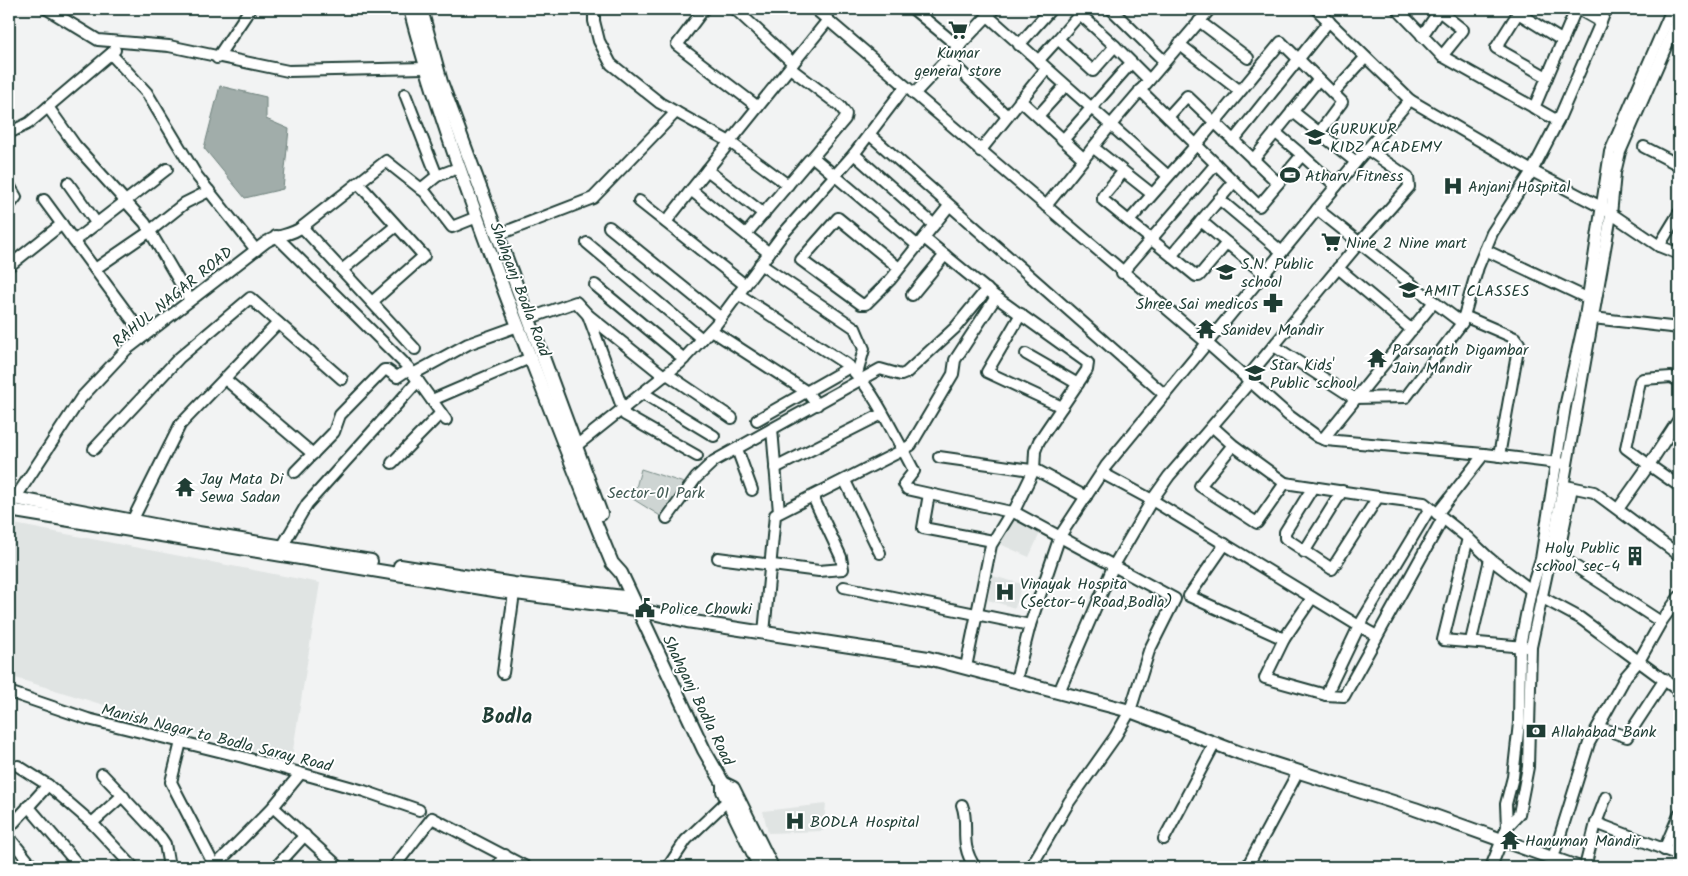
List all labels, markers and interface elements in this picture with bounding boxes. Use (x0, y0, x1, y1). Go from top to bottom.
supermarket icon: Kumar general store (947, 19, 969, 41)
place label: Kumar general store (914, 41, 1001, 84)
place label: GURUKUR KIDZ ACADEMY (1330, 117, 1442, 160)
school or university icon: GURUKUR KIDZ ACADEMY (1304, 126, 1326, 148)
sports icon: Atharv Fitness (1279, 164, 1301, 186)
place label: Atharv Fitness (1305, 164, 1403, 189)
hospital icon: Anjani Hospital (1442, 175, 1464, 197)
place label: Anjani Hospital (1468, 175, 1571, 200)
street label: Shahganj Bodla Road (482, 218, 557, 362)
supermarket icon: Nine 2 Nine mart (1320, 231, 1342, 253)
place label: Nine 2 Nine mart (1346, 231, 1468, 256)
street label: RAHUL NAGAR ROAD (107, 240, 239, 354)
place label: S.N. Public school (1241, 252, 1314, 295)
school or university icon: S.N. Public school (1215, 261, 1237, 283)
school or university icon: AMIT CLASSES (1398, 279, 1420, 301)
place label: AMIT CLASSES (1424, 279, 1530, 304)
place label: Shree Sai medicos (1136, 292, 1258, 317)
pharmacy icon: Shree Sai medicos (1262, 292, 1284, 314)
temple icon: Sanidev Mandir (1195, 318, 1217, 340)
place label: Sanidev Mandir (1221, 318, 1325, 343)
place label: Parsanath Digambar Jain Mandir (1392, 338, 1530, 381)
temple icon: Parsanath Digambar Jain Mandir (1366, 347, 1388, 369)
place label: Star Kids' Public school (1270, 353, 1357, 396)
school or university icon: Star Kids' Public school (1244, 362, 1266, 384)
place label: Jay Mata Di Sewa Sadan (200, 467, 284, 510)
temple icon: Jay Mata Di Sewa Sadan (174, 476, 196, 498)
park label: Sector-01 Park (607, 481, 705, 506)
place label: Holy Public school sec-4 (1535, 536, 1620, 579)
building icon: Holy Public school sec-4 (1624, 545, 1646, 567)
place label: Vinayak Hospita (Sector-4 Road,Bodla) (1020, 572, 1173, 615)
hospital icon: Vinayak Hospita (Sector-4 Road,Bodla) (994, 581, 1016, 603)
public building icon: Police Chowki (634, 597, 656, 619)
place label: Police Chowki (660, 597, 753, 622)
street label: Shahganj Bodla Road (655, 631, 741, 771)
street label: Manish Nagar to Bodla Saray Road (98, 698, 336, 780)
district label: Bodla (482, 701, 532, 734)
bank icon: Allahabad Bank (1525, 720, 1547, 742)
place label: Allahabad Bank (1551, 720, 1657, 745)
hospital icon: BODLA Hospital (784, 810, 806, 832)
place label: BODLA Hospital (810, 810, 919, 835)
temple icon: Hanuman Mandir (1499, 829, 1521, 851)
place label: Hanuman Mandir (1525, 829, 1642, 854)

